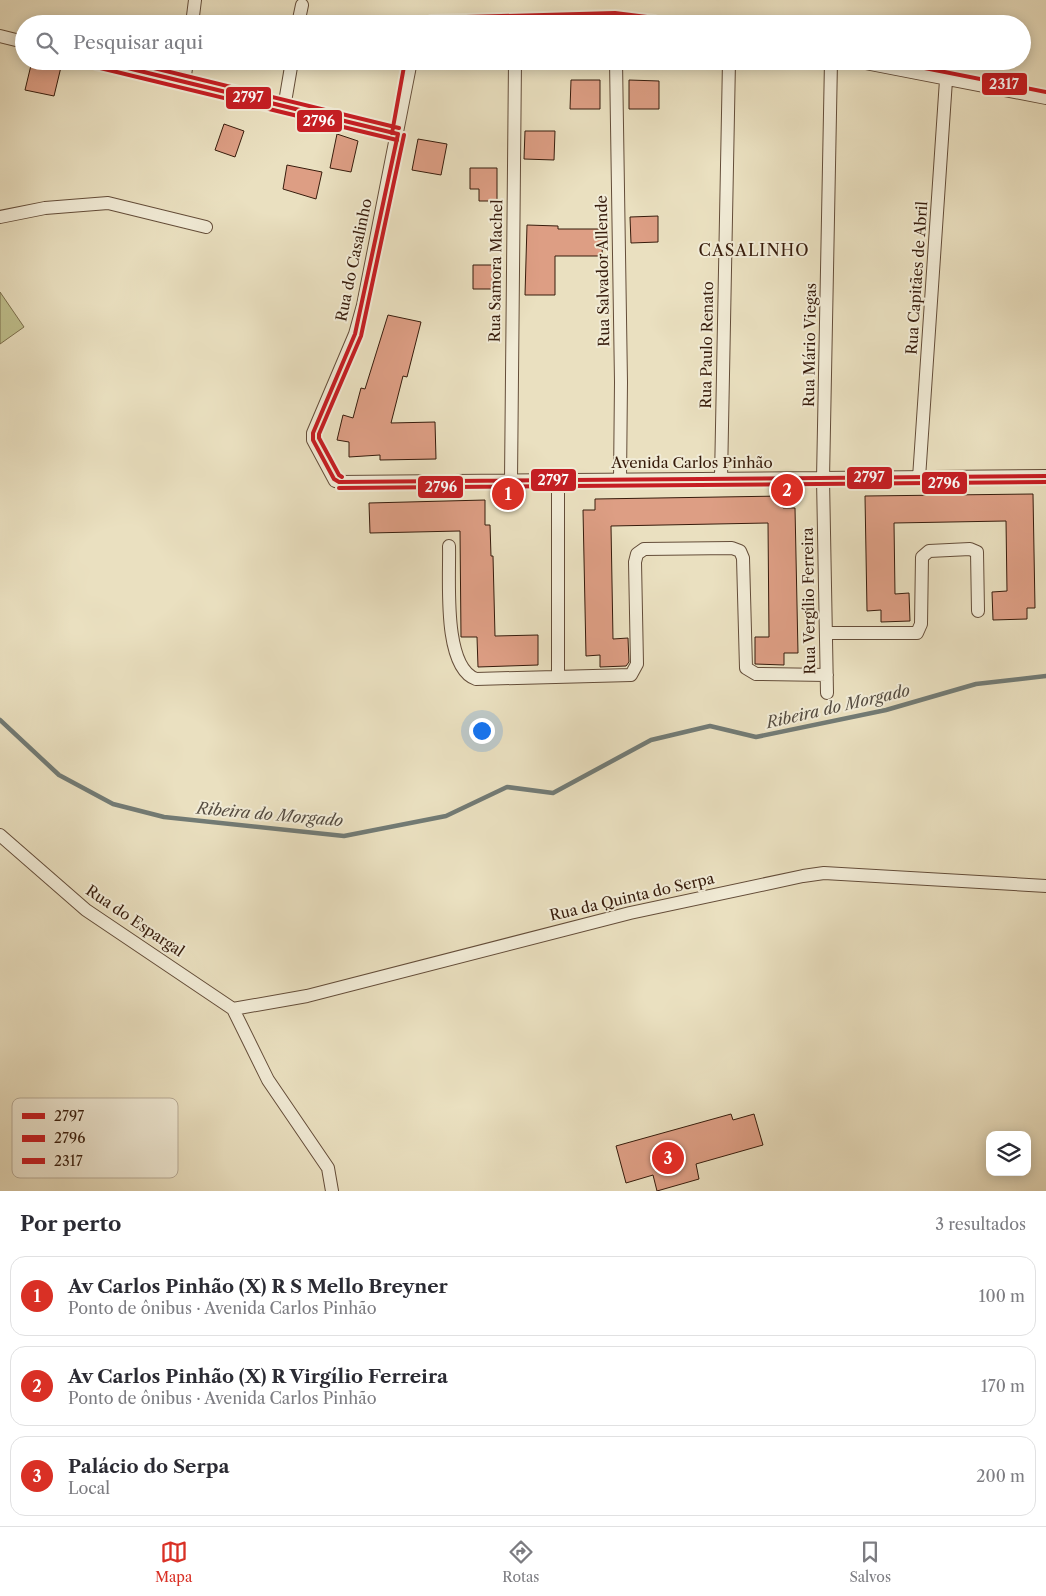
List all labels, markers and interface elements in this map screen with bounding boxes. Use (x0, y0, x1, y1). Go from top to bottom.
search box (15, 15, 1031, 70)
icon: search (33, 29, 61, 57)
text: Pesquisar aqui (73, 31, 203, 54)
line badge: 2317 (981, 72, 1028, 96)
text: 2317 (989, 75, 1020, 93)
line badge: 2797 (225, 86, 272, 110)
text: 2797 (232, 88, 264, 106)
line badge: 2796 (296, 109, 343, 133)
text: 2796 (303, 112, 335, 130)
street label: Rua Salvador Allende (592, 195, 613, 347)
street label: Rua do Casalinho (331, 197, 376, 323)
street label: Rua Samora Machel (485, 199, 506, 343)
street label: Rua Capitães de Abril (902, 200, 931, 355)
district label: CASALINHO (699, 240, 809, 260)
street label: Rua Paulo Renato (696, 281, 717, 409)
street label: Rua Mário Viegas (799, 283, 820, 407)
street label: Avenida Carlos Pinhão (610, 453, 773, 472)
line badge: 2797 (846, 466, 893, 490)
line badge: 2797 (530, 468, 577, 492)
text: 2797 (853, 468, 885, 486)
text: 2797 (537, 471, 569, 489)
pin: 2 (771, 471, 803, 509)
line badge: 2796 (921, 471, 968, 495)
text: 2796 (928, 474, 960, 492)
line badge: 2796 (417, 475, 464, 499)
pin: 1 (492, 475, 524, 513)
text: 2796 (425, 478, 457, 496)
street label: Rua Vergílio Ferreira (798, 527, 819, 675)
water label: Ribeira do Morgado (762, 680, 912, 733)
your location (469, 718, 495, 744)
water label: Ribeira do Morgado (194, 797, 344, 830)
street label: Rua da Quinta do Serpa (548, 868, 716, 925)
street label: Rua do Espargal (82, 881, 189, 961)
legend (12, 1098, 178, 1178)
text: 2797 (54, 1107, 84, 1125)
text: 2796 (54, 1129, 85, 1147)
map controls (986, 1131, 1031, 1176)
button: layers (986, 1131, 1031, 1176)
pin: 3 (652, 1139, 684, 1177)
text: 2317 (54, 1152, 83, 1170)
text: Por perto (20, 1211, 121, 1236)
text: 3 resultados (935, 1214, 1026, 1234)
text: Av Carlos Pinhão (X) R S Mello Breyner (68, 1275, 448, 1298)
text: 1 (33, 1286, 41, 1306)
text: 100 m (979, 1286, 1025, 1306)
text: Ponto de ônibus · Avenida Carlos Pinhão (68, 1298, 376, 1318)
text: Av Carlos Pinhão (X) R Virgílio Ferreira (68, 1365, 448, 1388)
text: 2 (32, 1376, 42, 1396)
text: 170 m (981, 1376, 1025, 1396)
text: Ponto de ônibus · Avenida Carlos Pinhão (68, 1388, 376, 1408)
text: Palácio do Serpa (68, 1455, 229, 1478)
text: 3 (32, 1466, 42, 1486)
text: 200 m (976, 1466, 1025, 1486)
text: Local (68, 1478, 110, 1498)
tab: Mapa (155, 1538, 192, 1586)
tab: Rotas (502, 1538, 539, 1586)
tab: Salvos (849, 1538, 891, 1586)

